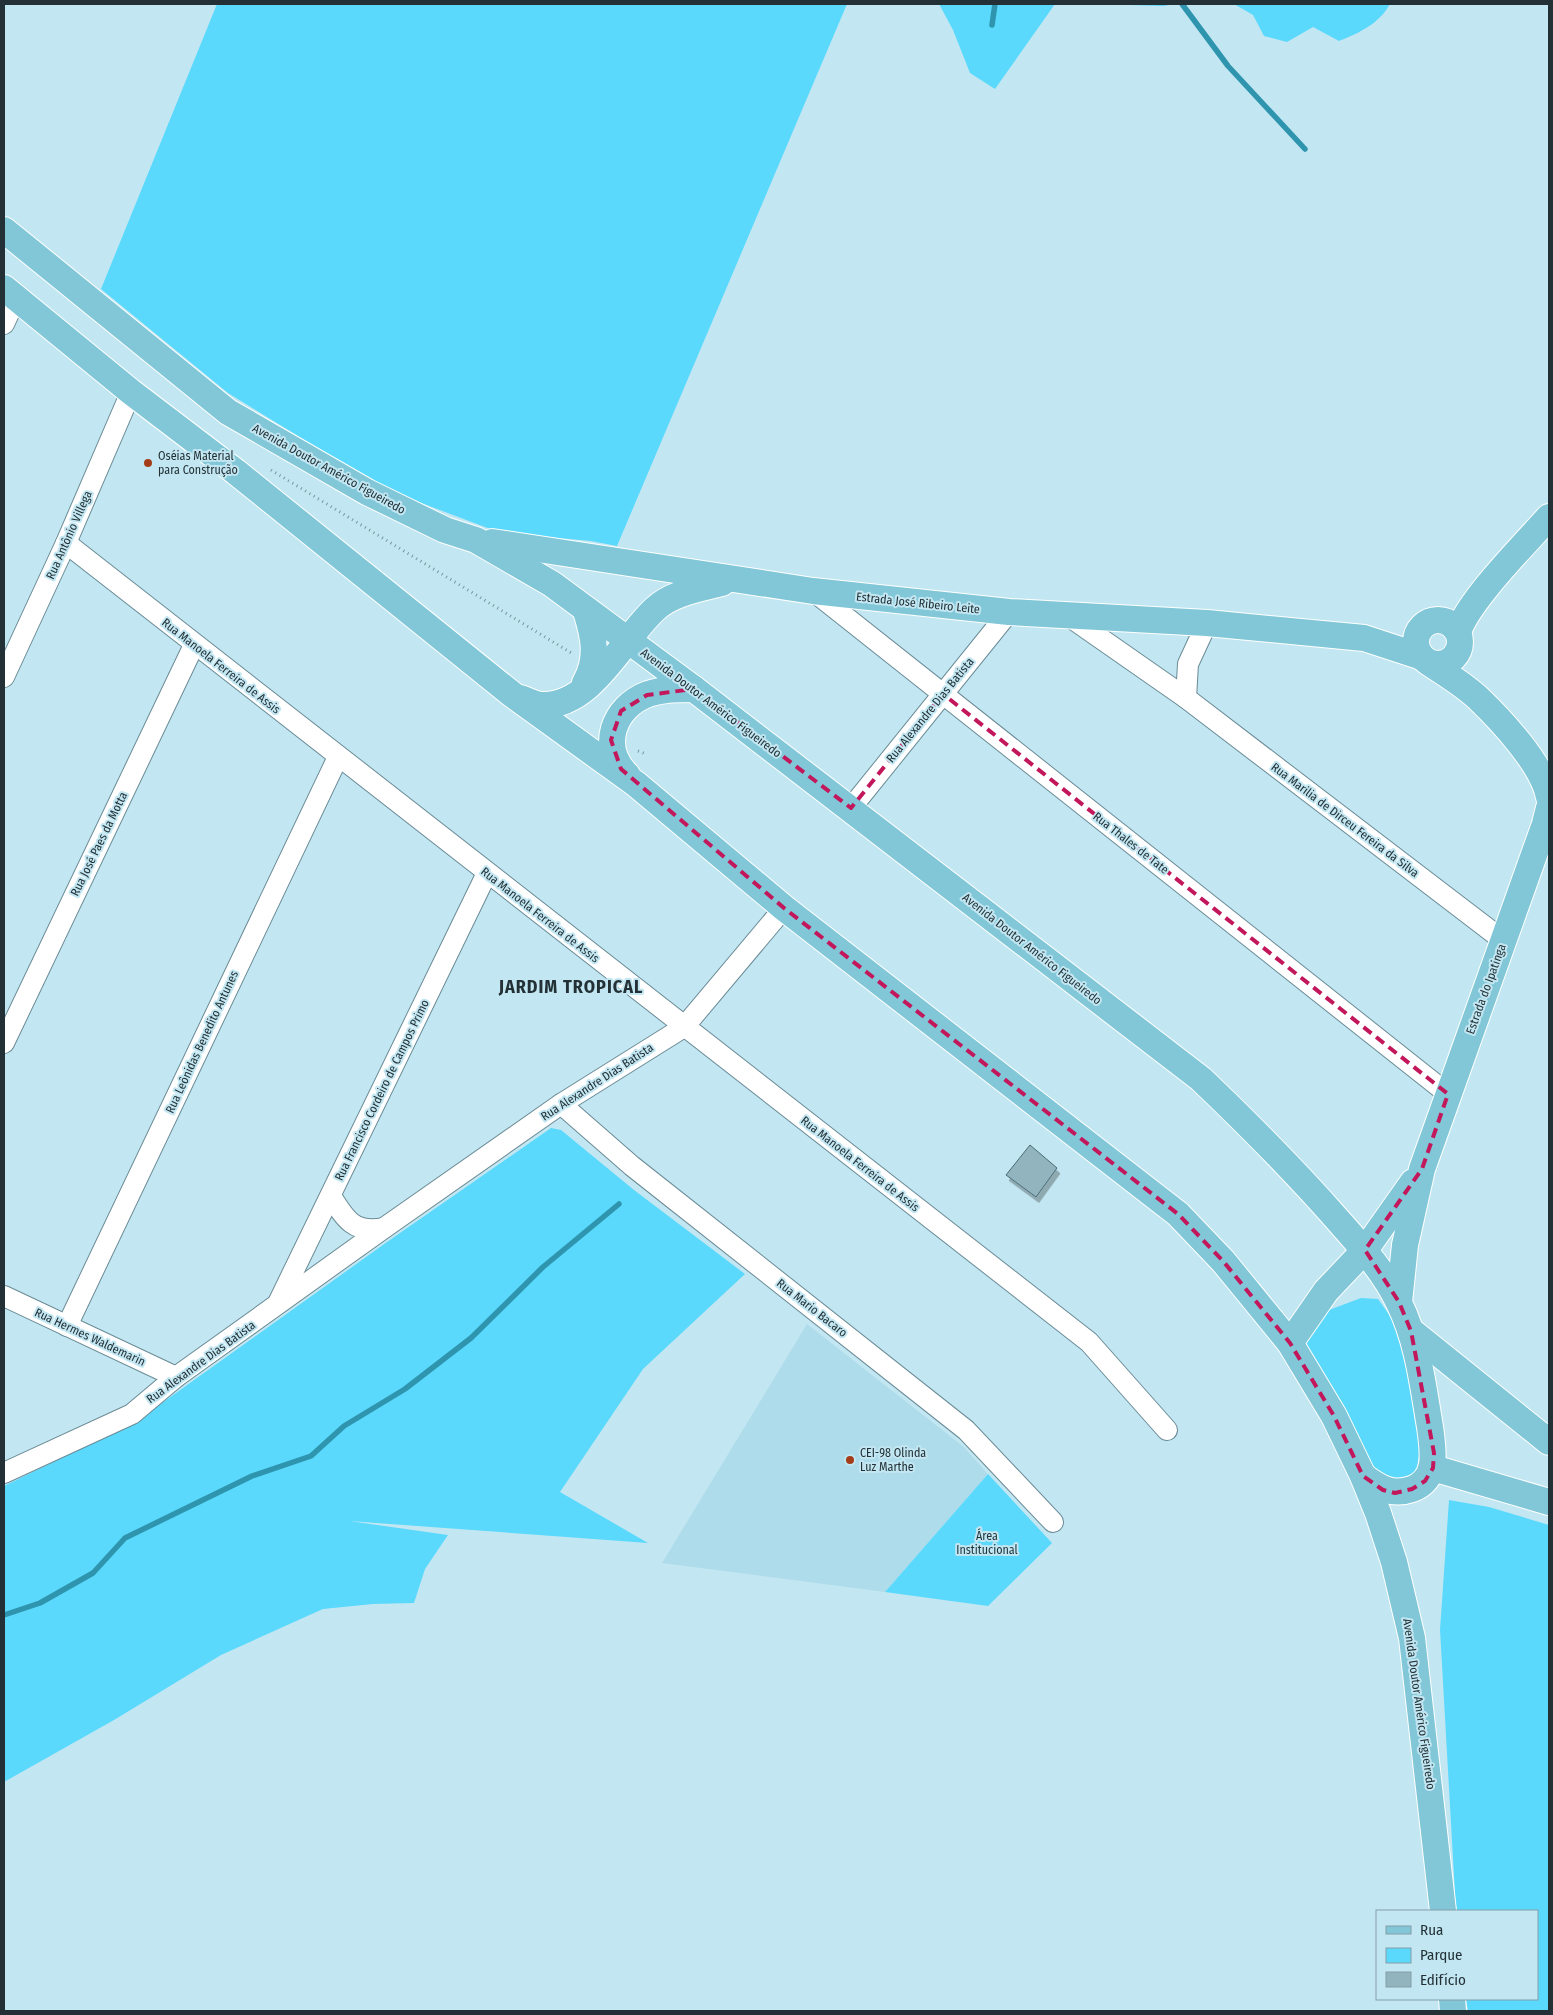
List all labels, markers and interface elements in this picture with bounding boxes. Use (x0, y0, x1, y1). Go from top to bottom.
street label: Avenida Doutor Américo Figueiredo (250, 421, 408, 517)
place label: Oséias Material para Construção (158, 449, 238, 477)
marker: Oséias Material para Construção (142, 457, 154, 469)
street label: Rua Antônio Villega (43, 489, 95, 581)
street label: Estrada José Ribeiro Leite (855, 590, 981, 616)
street label: Rua Manoela Ferreira de Assis (159, 615, 283, 717)
street label: Avenida Doutor Américo Figueiredo (638, 645, 784, 761)
street label: Rua Alexandre Dias Batista (883, 655, 977, 765)
street label: Rua Marilia de Dirceu Fereira da Silva (1268, 760, 1422, 880)
street label: Rua José Paes da Motta (68, 790, 130, 898)
street label: Rua Thales de Tate (1091, 809, 1172, 877)
street label: Rua Manoela Ferreira de Assis (478, 864, 602, 966)
street label: Avenida Doutor Américo Figueiredo (960, 890, 1104, 1008)
street label: Estrada do Ipatinga (1463, 942, 1509, 1036)
street label: Rua Leônidas Benedito Antunes (163, 969, 241, 1115)
district label: JARDIM TROPICAL (498, 976, 643, 998)
street label: Rua Francisco Cordeiro de Campos Primo (332, 997, 432, 1183)
street label: Rua Alexandre Dias Batista (538, 1040, 656, 1124)
street label: Rua Manoela Ferreira de Assis (798, 1113, 922, 1215)
street label: Rua Mario Bacaro (774, 1276, 850, 1340)
street label: Rua Hermes Waldemarin (32, 1305, 148, 1369)
street label: Rua Alexandre Dias Batista (144, 1318, 258, 1406)
place label: CEI-98 Olinda Luz Marthe (860, 1446, 926, 1474)
marker: CEI-98 Olinda Luz Marthe (844, 1454, 856, 1466)
park label: Área Institucional (956, 1528, 1018, 1557)
street label: Avenida Doutor Américo Figueiredo (1400, 1618, 1438, 1790)
legend (1376, 1910, 1538, 2000)
text: Rua (1420, 1921, 1443, 1939)
text: Parque (1420, 1946, 1463, 1964)
text: Edifício (1420, 1971, 1466, 1989)

